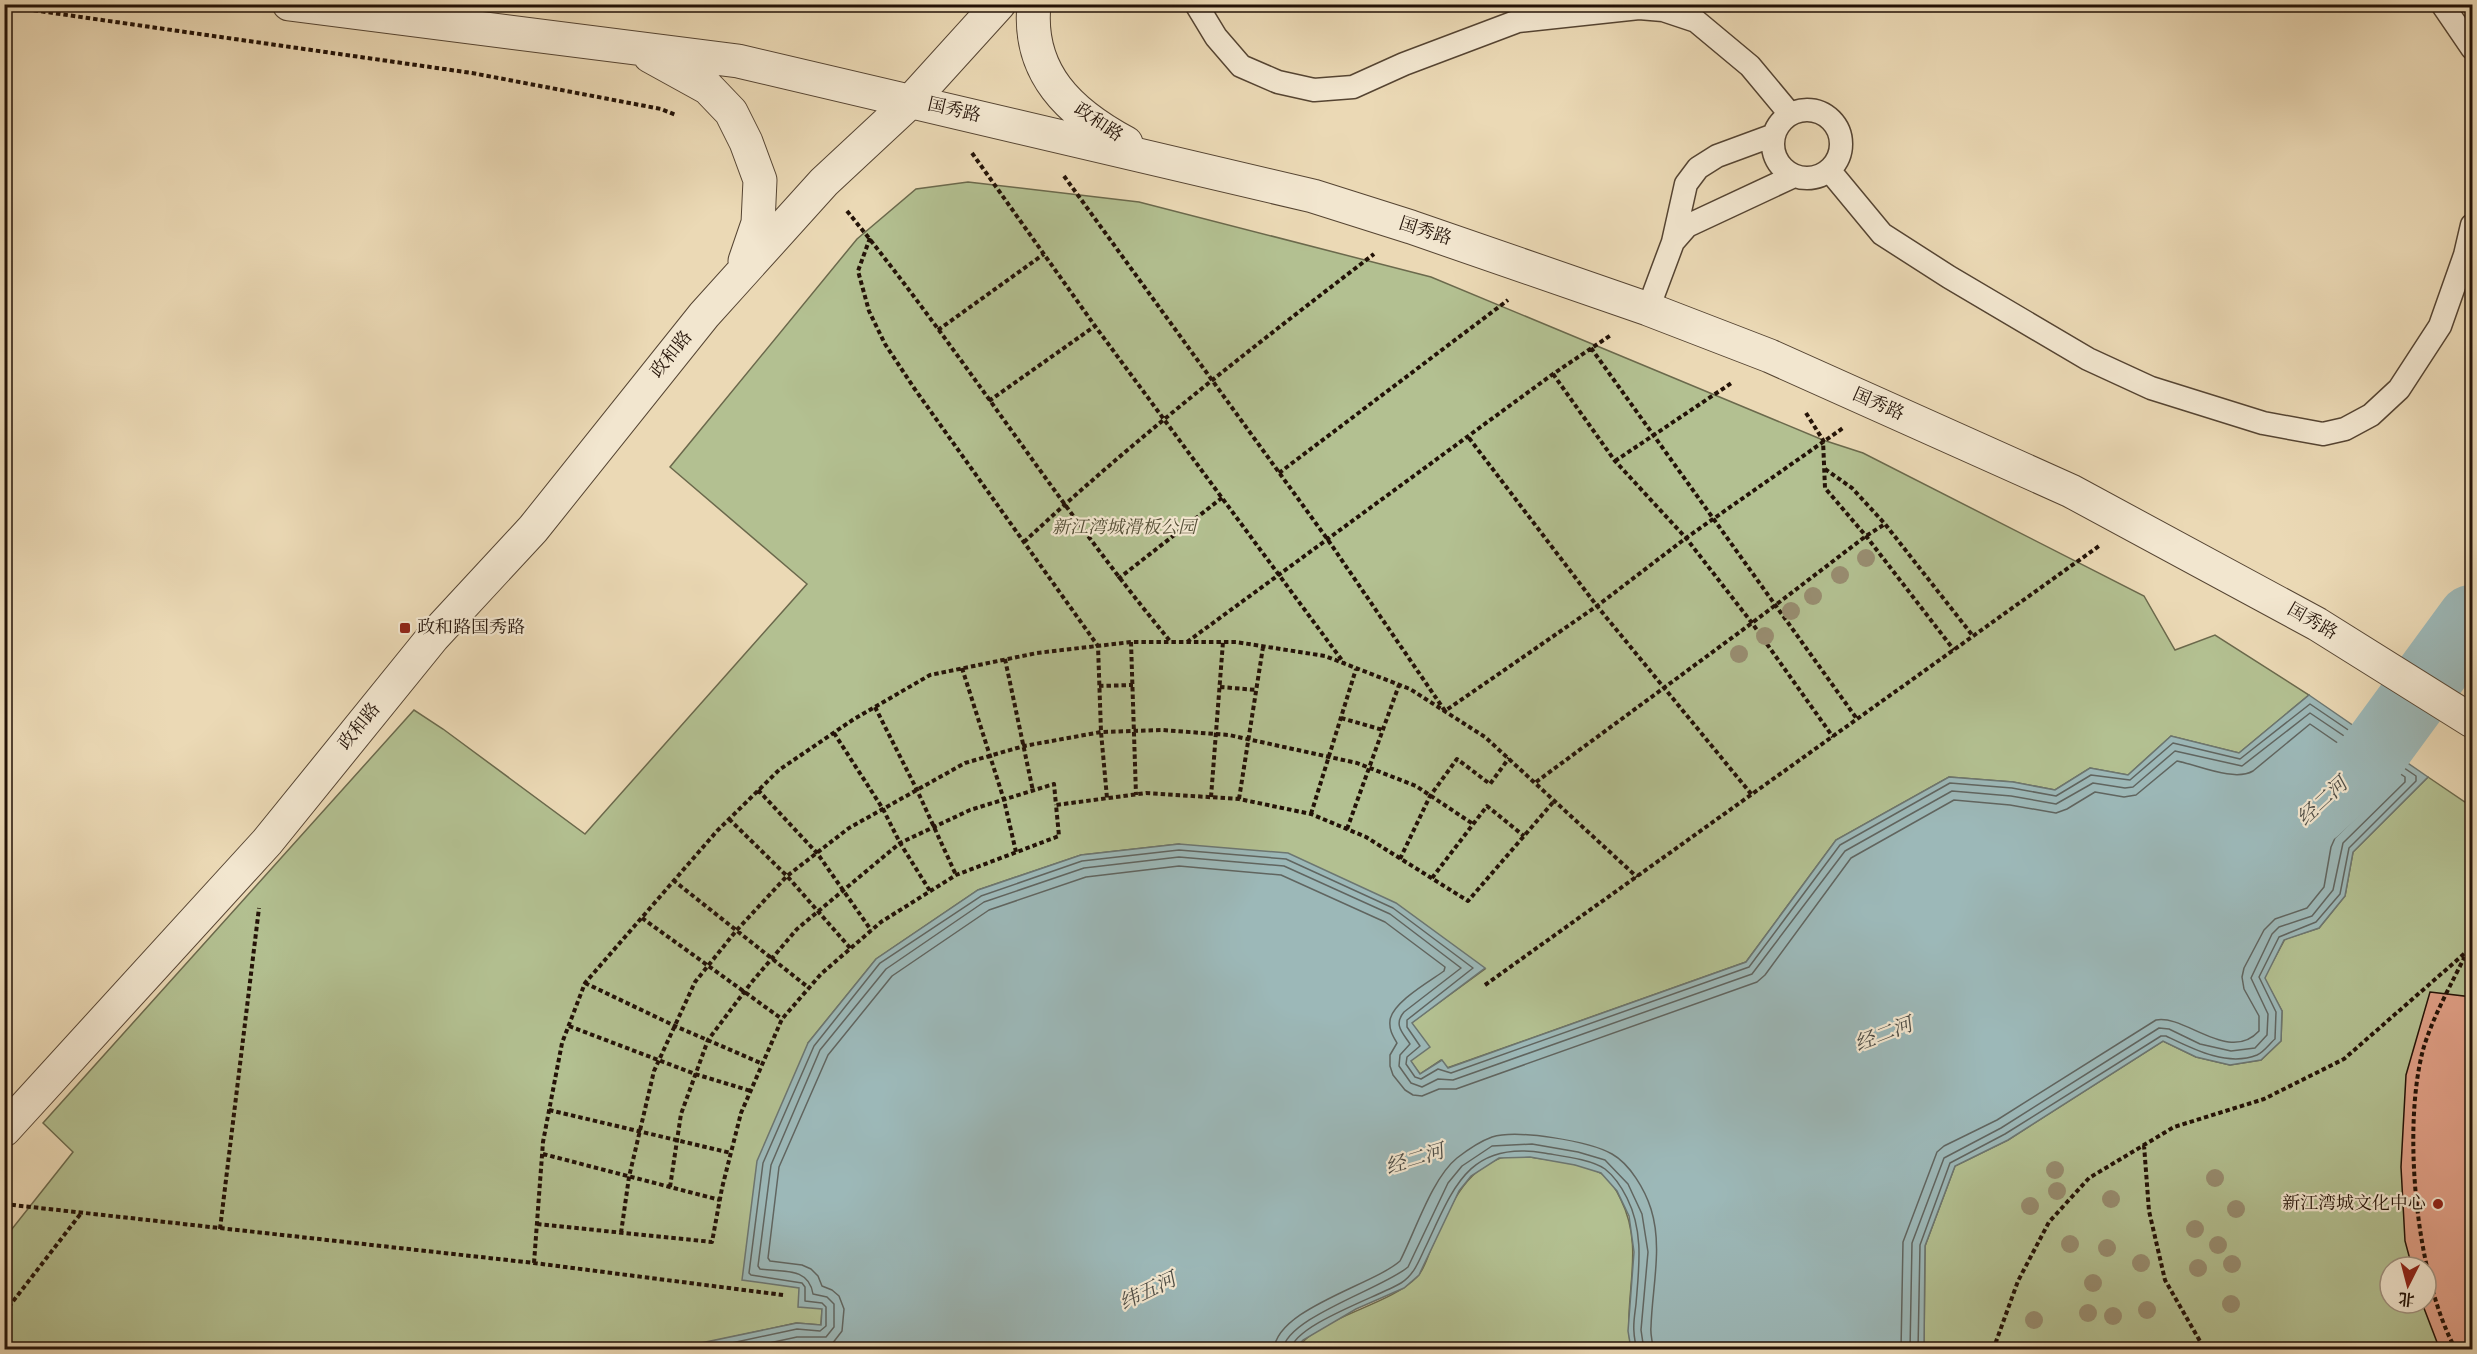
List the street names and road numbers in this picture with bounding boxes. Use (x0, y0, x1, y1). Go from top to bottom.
street label: 国秀路 (925, 94, 983, 128)
street label: 政和路 (1069, 98, 1127, 148)
street label: 国秀路 (1396, 213, 1454, 251)
street label: 政和路 (646, 327, 698, 383)
street label: 国秀路 (1849, 384, 1907, 426)
street label: 国秀路 (2283, 599, 2341, 645)
street label: 政和路 (334, 699, 386, 755)

